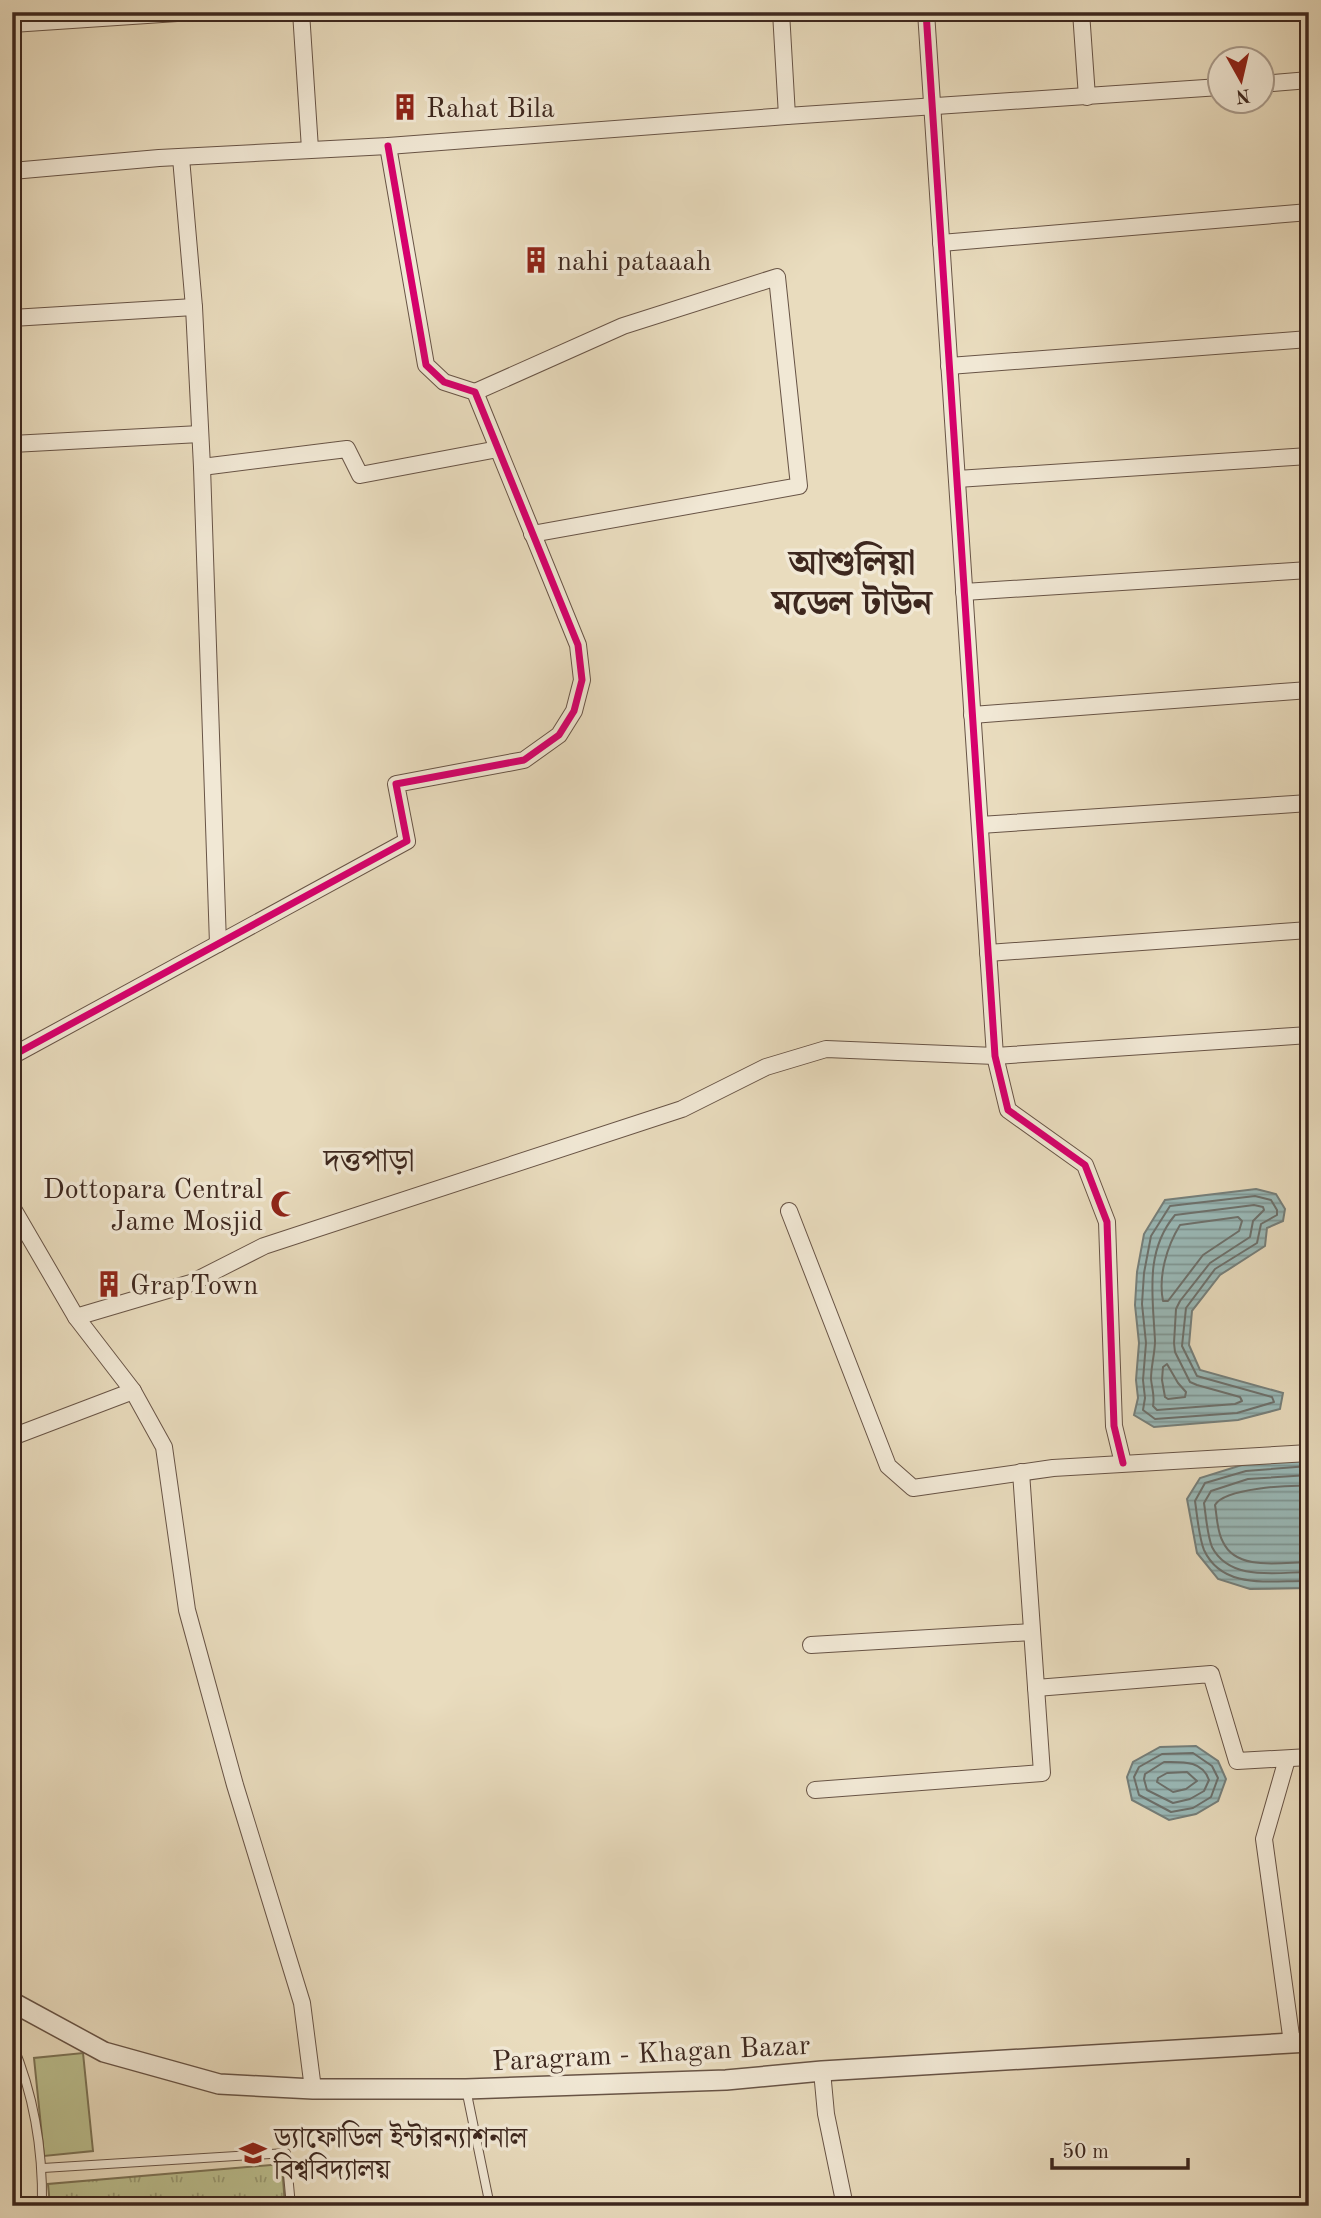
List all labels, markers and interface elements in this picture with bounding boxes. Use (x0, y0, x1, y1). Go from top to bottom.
north arrow (1206, 46, 1276, 116)
text: N (1234, 84, 1252, 105)
building icon: Rahat Bila (390, 92, 420, 122)
place label: Rahat Bila (426, 96, 555, 124)
building icon: nahi pataaah (521, 245, 551, 275)
place label: nahi pataaah (557, 249, 711, 277)
district label: আশুলিয়া মডেল টাউন (770, 541, 935, 622)
district label: দত্তপাড়া (323, 1147, 414, 1179)
place label: Dottopara Central Jame Mosjid (43, 1177, 263, 1237)
mosque icon: Dottopara Central Jame Mosjid (269, 1189, 299, 1219)
building icon: GrapTown (94, 1269, 124, 1299)
place label: GrapTown (130, 1273, 258, 1301)
street label: Paragram - Khagan Bazar (491, 2033, 811, 2077)
place label: ড্যাফোডিল ইন্টারন্যাশনাল বিশ্ববিদ্যালয় (273, 2120, 529, 2186)
scale bar (1052, 2127, 1188, 2171)
school or university icon: ড্যাফোডিল ইন্টারন্যাশনাল বিশ্ববিদ্যালয় (238, 2138, 268, 2168)
text: 50 m (1062, 2142, 1109, 2163)

